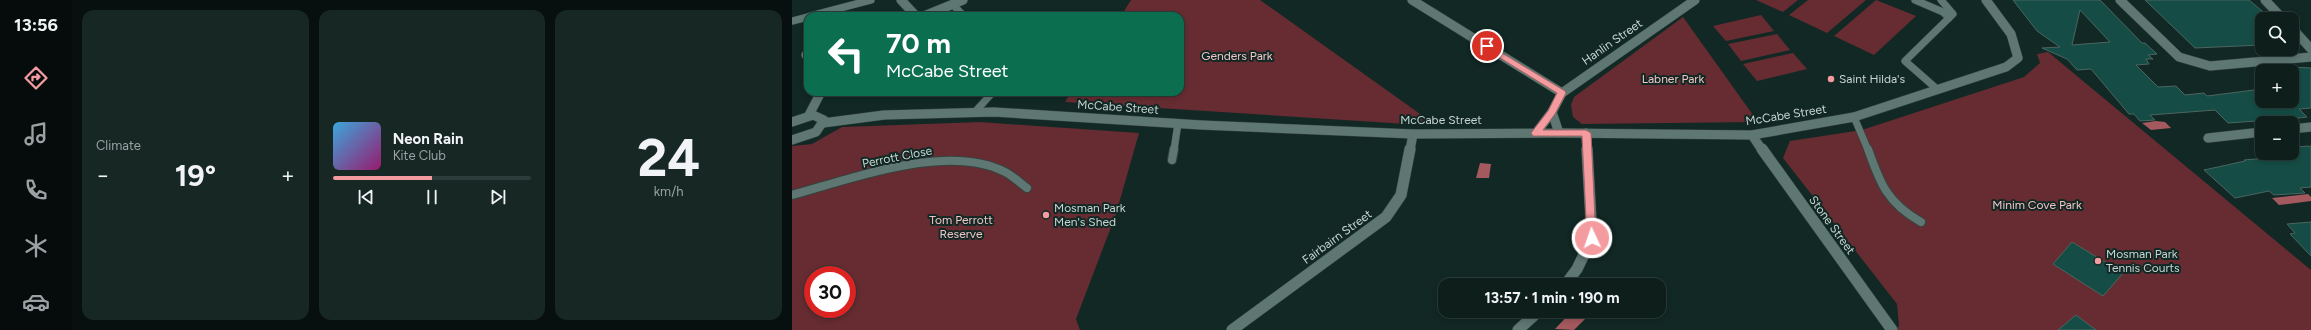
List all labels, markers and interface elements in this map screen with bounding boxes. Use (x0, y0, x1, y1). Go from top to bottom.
map controls (2255, 12, 2299, 160)
button: search (2255, 12, 2299, 56)
text: 13:56 (14, 14, 58, 36)
street label: Hanlin Street (1579, 16, 1645, 68)
text: 70 m (886, 26, 951, 60)
icon: left (820, 28, 872, 80)
pin (1470, 29, 1504, 63)
icon: arrive (1476, 35, 1498, 57)
park label: Genders Park (1201, 49, 1273, 63)
text: McCabe Street (886, 60, 1008, 82)
icon: directions (22, 64, 50, 92)
button: + (2255, 64, 2299, 108)
park label: Labner Park (1642, 72, 1704, 86)
place label: Saint Hilda's (1839, 72, 1905, 86)
marker: Saint Hilda's (1826, 74, 1836, 84)
street label: McCabe Street (1077, 97, 1160, 117)
street label: McCabe Street (1745, 102, 1828, 128)
street label: McCabe Street (1400, 113, 1482, 127)
button: − (2255, 116, 2299, 160)
icon: music (22, 120, 50, 148)
text: 24 (637, 127, 700, 189)
text: Neon Rain (393, 130, 464, 148)
text: Climate (96, 138, 141, 153)
street label: Perrott Close (861, 143, 934, 171)
text: Kite Club (393, 148, 446, 163)
text: 19° (175, 157, 216, 194)
text: − (96, 162, 110, 189)
text: + (281, 162, 295, 189)
icon: phone (22, 176, 50, 204)
text: km/h (654, 184, 684, 199)
icon: previous (355, 186, 377, 208)
icon: pause (421, 186, 443, 208)
icon: next (487, 186, 509, 208)
street label: Stone Street (1806, 193, 1858, 257)
park label: Minim Cove Park (1992, 198, 2082, 212)
place label: Mosman Park Men's Shed (1054, 201, 1126, 229)
street label: Fairbairn Street (1299, 207, 1375, 267)
marker: Mosman Park Men's Shed (1041, 210, 1051, 220)
park label: Tom Perrott Reserve (929, 213, 993, 241)
position arrow (1571, 217, 1613, 259)
icon: climate (22, 232, 50, 260)
place label: Mosman Park Tennis Courts (2106, 247, 2180, 275)
marker: Mosman Park Tennis Courts (2093, 256, 2103, 266)
speed limit sign: 30 (804, 266, 856, 318)
icon: car (22, 288, 50, 316)
text: 13:57 · 1 min · 190 m (1484, 289, 1620, 307)

